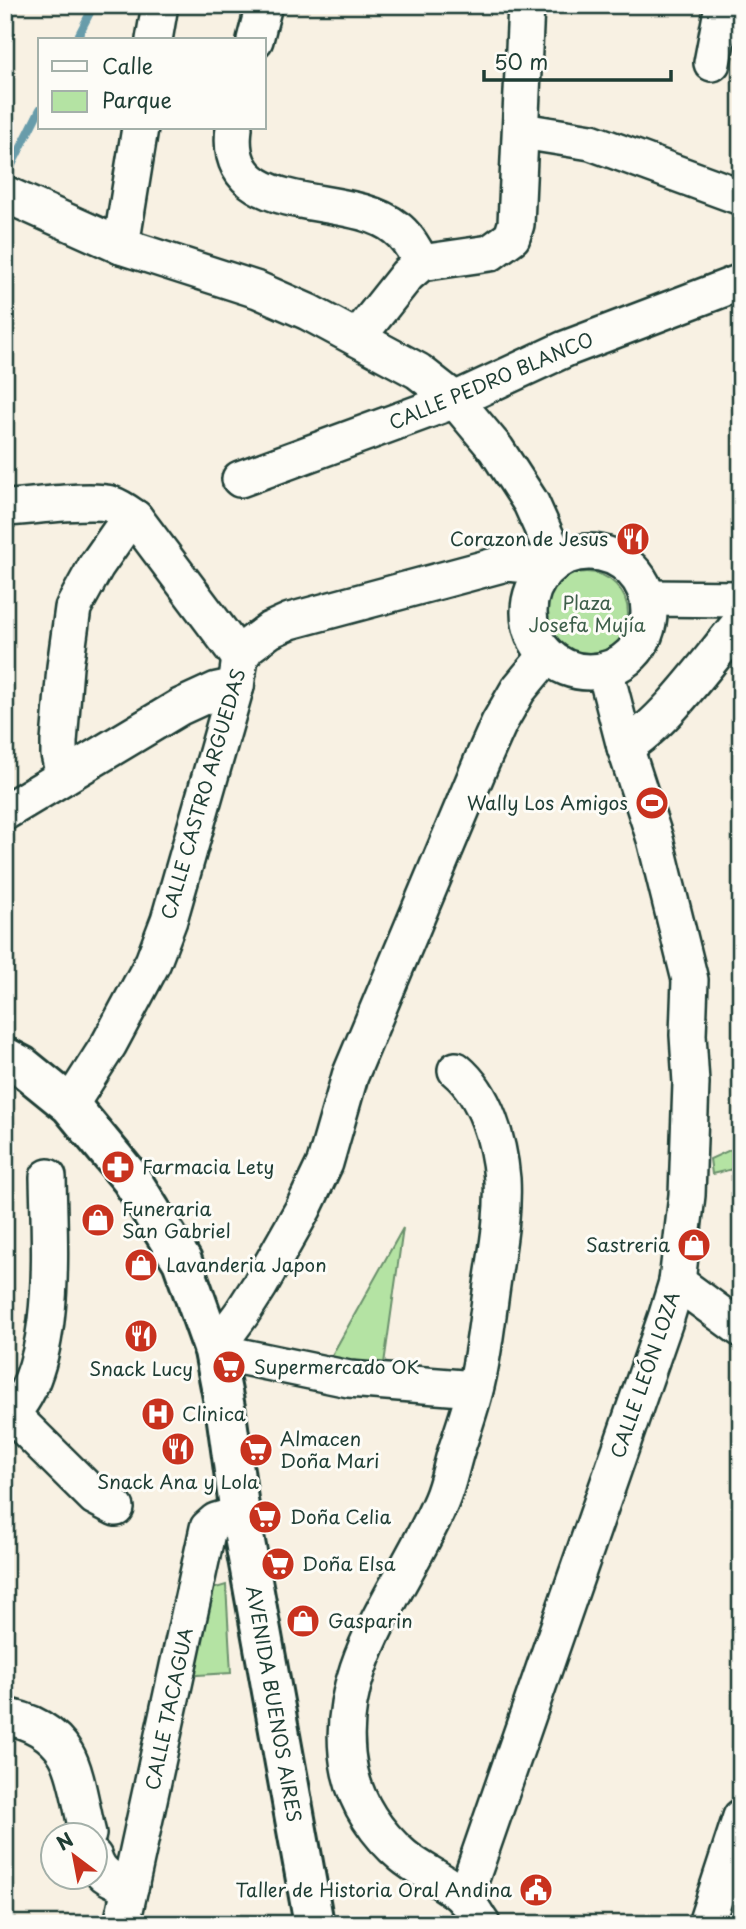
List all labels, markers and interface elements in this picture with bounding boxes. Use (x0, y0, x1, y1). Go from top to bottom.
legend (38, 38, 266, 130)
scale bar (484, 38, 671, 82)
text: 50 m (494, 45, 548, 77)
text: Calle (102, 49, 153, 81)
text: Parque (102, 83, 172, 115)
street label: CALLE PEDRO BLANCO (384, 324, 597, 436)
restaurant icon: Corazon de Jesus (614, 520, 652, 558)
place label: Corazon de Jesus (450, 524, 608, 552)
park label: Plaza Josefa Mujía (528, 588, 646, 638)
street label: CALLE CASTRO ARGUEDAS (153, 665, 251, 922)
sports icon: Wally Los Amigos (633, 784, 671, 822)
place label: Wally Los Amigos (467, 788, 628, 816)
pharmacy icon: Farmacia Lety (99, 1148, 137, 1186)
place label: Farmacia Lety (142, 1152, 274, 1180)
place label: Funeraria San Gabriel (122, 1194, 231, 1244)
shop icon: Funeraria San Gabriel (79, 1201, 117, 1239)
shop icon: Sastreria (675, 1226, 713, 1264)
place label: Sastreria (586, 1230, 670, 1258)
shop icon: Lavanderia Japon (122, 1246, 160, 1284)
place label: Lavanderia Japon (166, 1250, 327, 1278)
street label: CALLE LEÓN LOZA (602, 1287, 686, 1462)
restaurant icon: Snack Lucy (122, 1317, 160, 1355)
supermarket icon: Supermercado OK (210, 1348, 248, 1386)
place label: Supermercado OK (254, 1352, 420, 1380)
place label: Snack Lucy (89, 1354, 193, 1382)
hospital icon: Clinica (139, 1395, 177, 1433)
place label: Clinica (182, 1399, 246, 1427)
place label: Almacen Doña Mari (280, 1424, 379, 1474)
restaurant icon: Snack Ana y Lola (159, 1430, 197, 1468)
supermarket icon: Almacen Doña Mari (237, 1431, 275, 1469)
place label: Snack Ana y Lola (97, 1467, 259, 1495)
supermarket icon: Doña Celia (246, 1498, 284, 1536)
place label: Doña Celia (290, 1502, 391, 1530)
supermarket icon: Doña Elsa (259, 1545, 297, 1583)
place label: Doña Elsa (302, 1549, 396, 1577)
street label: AVENIDA BUENOS AIRES (240, 1583, 310, 1824)
shop icon: Gasparin (284, 1602, 322, 1640)
place label: Gasparin (328, 1606, 413, 1634)
street label: CALLE TACAGUA (137, 1625, 199, 1793)
north arrow (38, 1820, 108, 1890)
text: N (51, 1825, 78, 1857)
public building icon: Taller de Historia Oral Andina (517, 1871, 555, 1909)
place label: Taller de Historia Oral Andina (236, 1875, 512, 1903)

